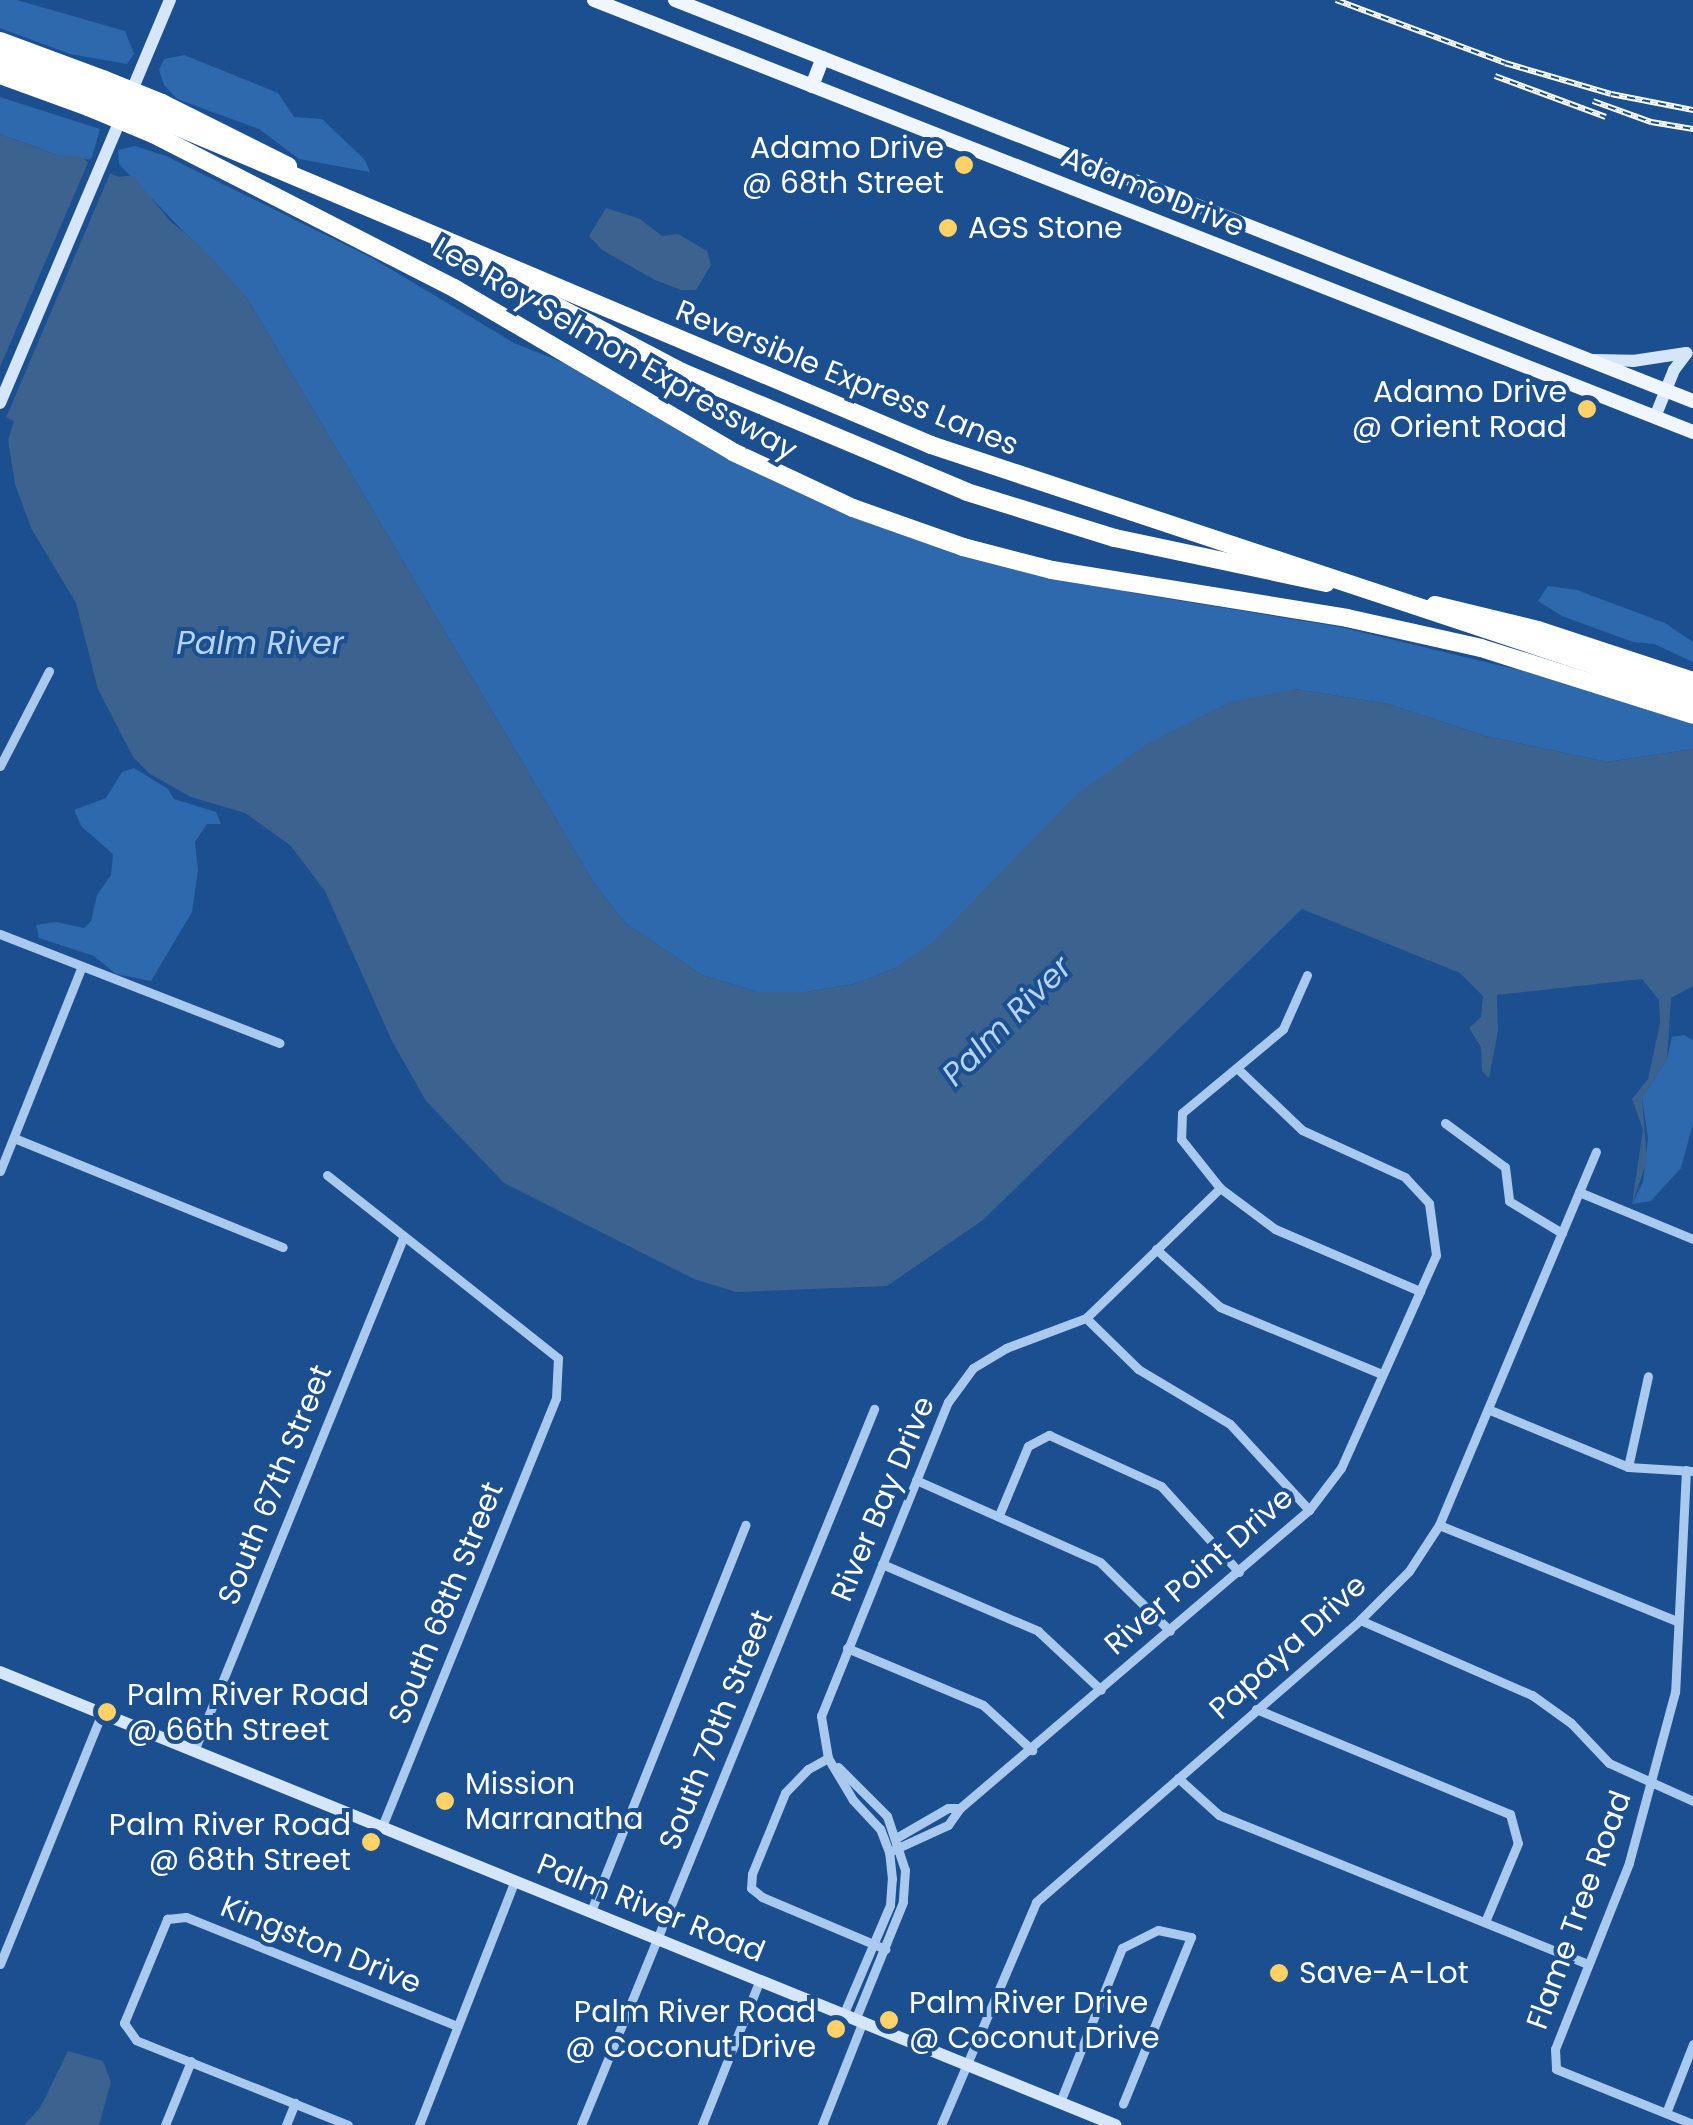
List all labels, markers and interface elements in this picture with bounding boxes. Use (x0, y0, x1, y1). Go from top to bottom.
place label: Adamo Drive @ 68th Street (742, 130, 944, 200)
street label: Adamo Drive (1056, 139, 1250, 245)
marker: Adamo Drive @ 68th Street (953, 154, 975, 176)
place label: AGS Stone (968, 210, 1123, 246)
marker: AGS Stone (937, 217, 959, 239)
street label: Lee Roy Selmon Expressway (427, 230, 803, 468)
street label: Reversible Express Lanes (670, 293, 1024, 463)
place label: Adamo Drive @ Orient Road (1352, 374, 1567, 444)
marker: Adamo Drive @ Orient Road (1576, 398, 1598, 420)
water label: Palm River (176, 624, 344, 662)
water label: Palm River (934, 948, 1080, 1094)
street label: South 67th Street (210, 1360, 340, 1610)
street label: River Bay Drive (824, 1391, 942, 1607)
street label: South 68th Street (381, 1477, 511, 1729)
street label: River Point Drive (1098, 1479, 1300, 1663)
street label: Papaya Drive (1202, 1567, 1374, 1727)
street label: South 70th Street (651, 1605, 781, 1855)
place label: Palm River Road @ 66th Street (127, 1677, 369, 1748)
marker: Palm River Road @ 66th Street (96, 1701, 118, 1723)
place label: Mission Marranatha (465, 1766, 644, 1836)
street label: Flame Tree Road (1519, 1786, 1639, 2034)
marker: Mission Marranatha (434, 1790, 456, 1812)
place label: Palm River Road @ 68th Street (109, 1807, 351, 1878)
marker: Palm River Road @ 68th Street (360, 1831, 382, 1853)
street label: Palm River Road (532, 1846, 770, 1970)
street label: Kingston Drive (215, 1888, 427, 2002)
place label: Save-A-Lot (1299, 1955, 1469, 1991)
marker: Save-A-Lot (1268, 1962, 1290, 1984)
place label: Palm River Drive @ Coconut Drive (909, 1985, 1160, 2056)
place label: Palm River Road @ Coconut Drive (565, 1994, 816, 2064)
marker: Palm River Drive @ Coconut Drive (878, 2009, 900, 2031)
marker: Palm River Road @ Coconut Drive (825, 2018, 847, 2040)

